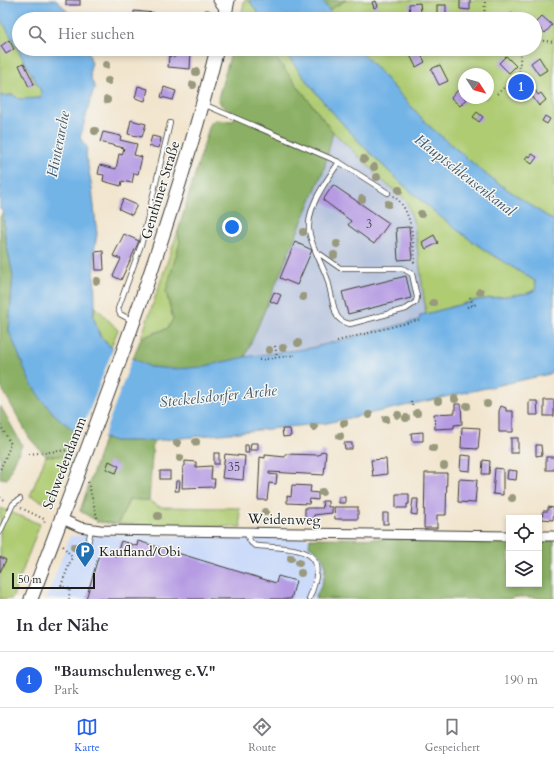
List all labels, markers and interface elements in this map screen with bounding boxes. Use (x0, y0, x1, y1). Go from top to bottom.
search box (12, 12, 542, 56)
icon: search (26, 23, 48, 45)
text: Hier suchen (58, 24, 135, 44)
north arrow (458, 68, 494, 104)
pin: 1 (508, 72, 534, 102)
water label: Hinterarche (42, 109, 74, 179)
water label: Hauptschleusenkanal (411, 129, 520, 221)
street label: Genthiner Straße (136, 139, 184, 242)
house number: 3 (366, 216, 372, 232)
your location (222, 217, 242, 237)
water label: Steckelsdorfer Arche (158, 380, 278, 412)
street label: Schwedendamm (38, 414, 91, 512)
house number: 35 (228, 459, 240, 475)
street label: Weidenweg (246, 509, 321, 530)
map controls (506, 515, 542, 587)
button: locate (506, 515, 542, 551)
parking icon: Kaufland/Obi (74, 540, 96, 568)
place label: Kaufland/Obi (99, 542, 181, 561)
button: layers (506, 551, 542, 587)
scale bar (12, 571, 95, 590)
text: 50 m (18, 572, 42, 587)
text: In der Nähe (16, 614, 109, 637)
text: "Baumschulenweg e.V." (54, 661, 216, 681)
text: 1 (26, 671, 32, 689)
text: 190 m (504, 671, 538, 689)
text: Park (54, 681, 79, 699)
tab: Karte (74, 716, 100, 755)
tab: Route (248, 716, 276, 755)
tab: Gespeichert (425, 716, 480, 755)

